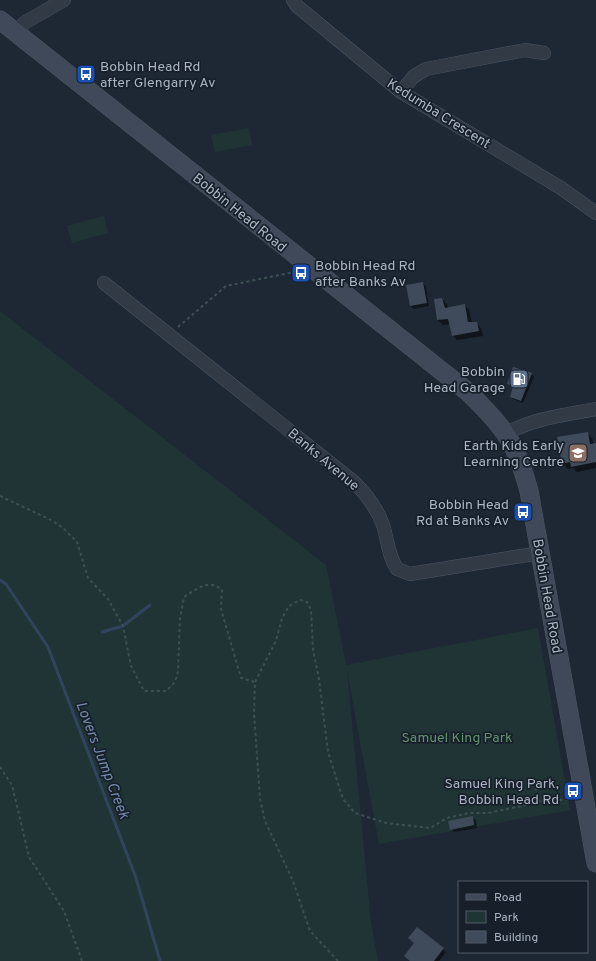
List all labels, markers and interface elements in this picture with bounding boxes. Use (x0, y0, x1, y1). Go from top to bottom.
place label: Bobbin Head Rd after Glengarry Av (100, 59, 215, 92)
bus stop icon: Bobbin Head Rd after Glengarry Av (75, 63, 97, 85)
street label: Kedumba Crescent (383, 76, 493, 153)
street label: Bobbin Head Road (189, 170, 289, 256)
place label: Bobbin Head Rd after Banks Av (315, 258, 415, 291)
bus stop icon: Bobbin Head Rd after Banks Av (290, 262, 312, 284)
place label: Bobbin Head Garage (424, 364, 505, 397)
fuel station icon: Bobbin Head Garage (508, 368, 530, 390)
street label: Banks Avenue (284, 425, 362, 495)
place label: Earth Kids Early Learning Centre (463, 438, 564, 471)
school or university icon: Earth Kids Early Learning Centre (567, 442, 589, 464)
place label: Bobbin Head Rd at Banks Av (416, 497, 509, 530)
bus stop icon: Bobbin Head Rd at Banks Av (512, 501, 534, 523)
street label: Bobbin Head Road (528, 538, 565, 655)
water label: Lovers Jump Creek (70, 699, 133, 822)
park label: Samuel King Park (401, 730, 513, 747)
place label: Samuel King Park, Bobbin Head Rd (444, 776, 559, 809)
bus stop icon: Samuel King Park, Bobbin Head Rd (562, 780, 584, 802)
legend (458, 881, 588, 953)
text: Road (494, 890, 522, 906)
text: Park (494, 910, 519, 926)
text: Building (494, 930, 538, 946)

